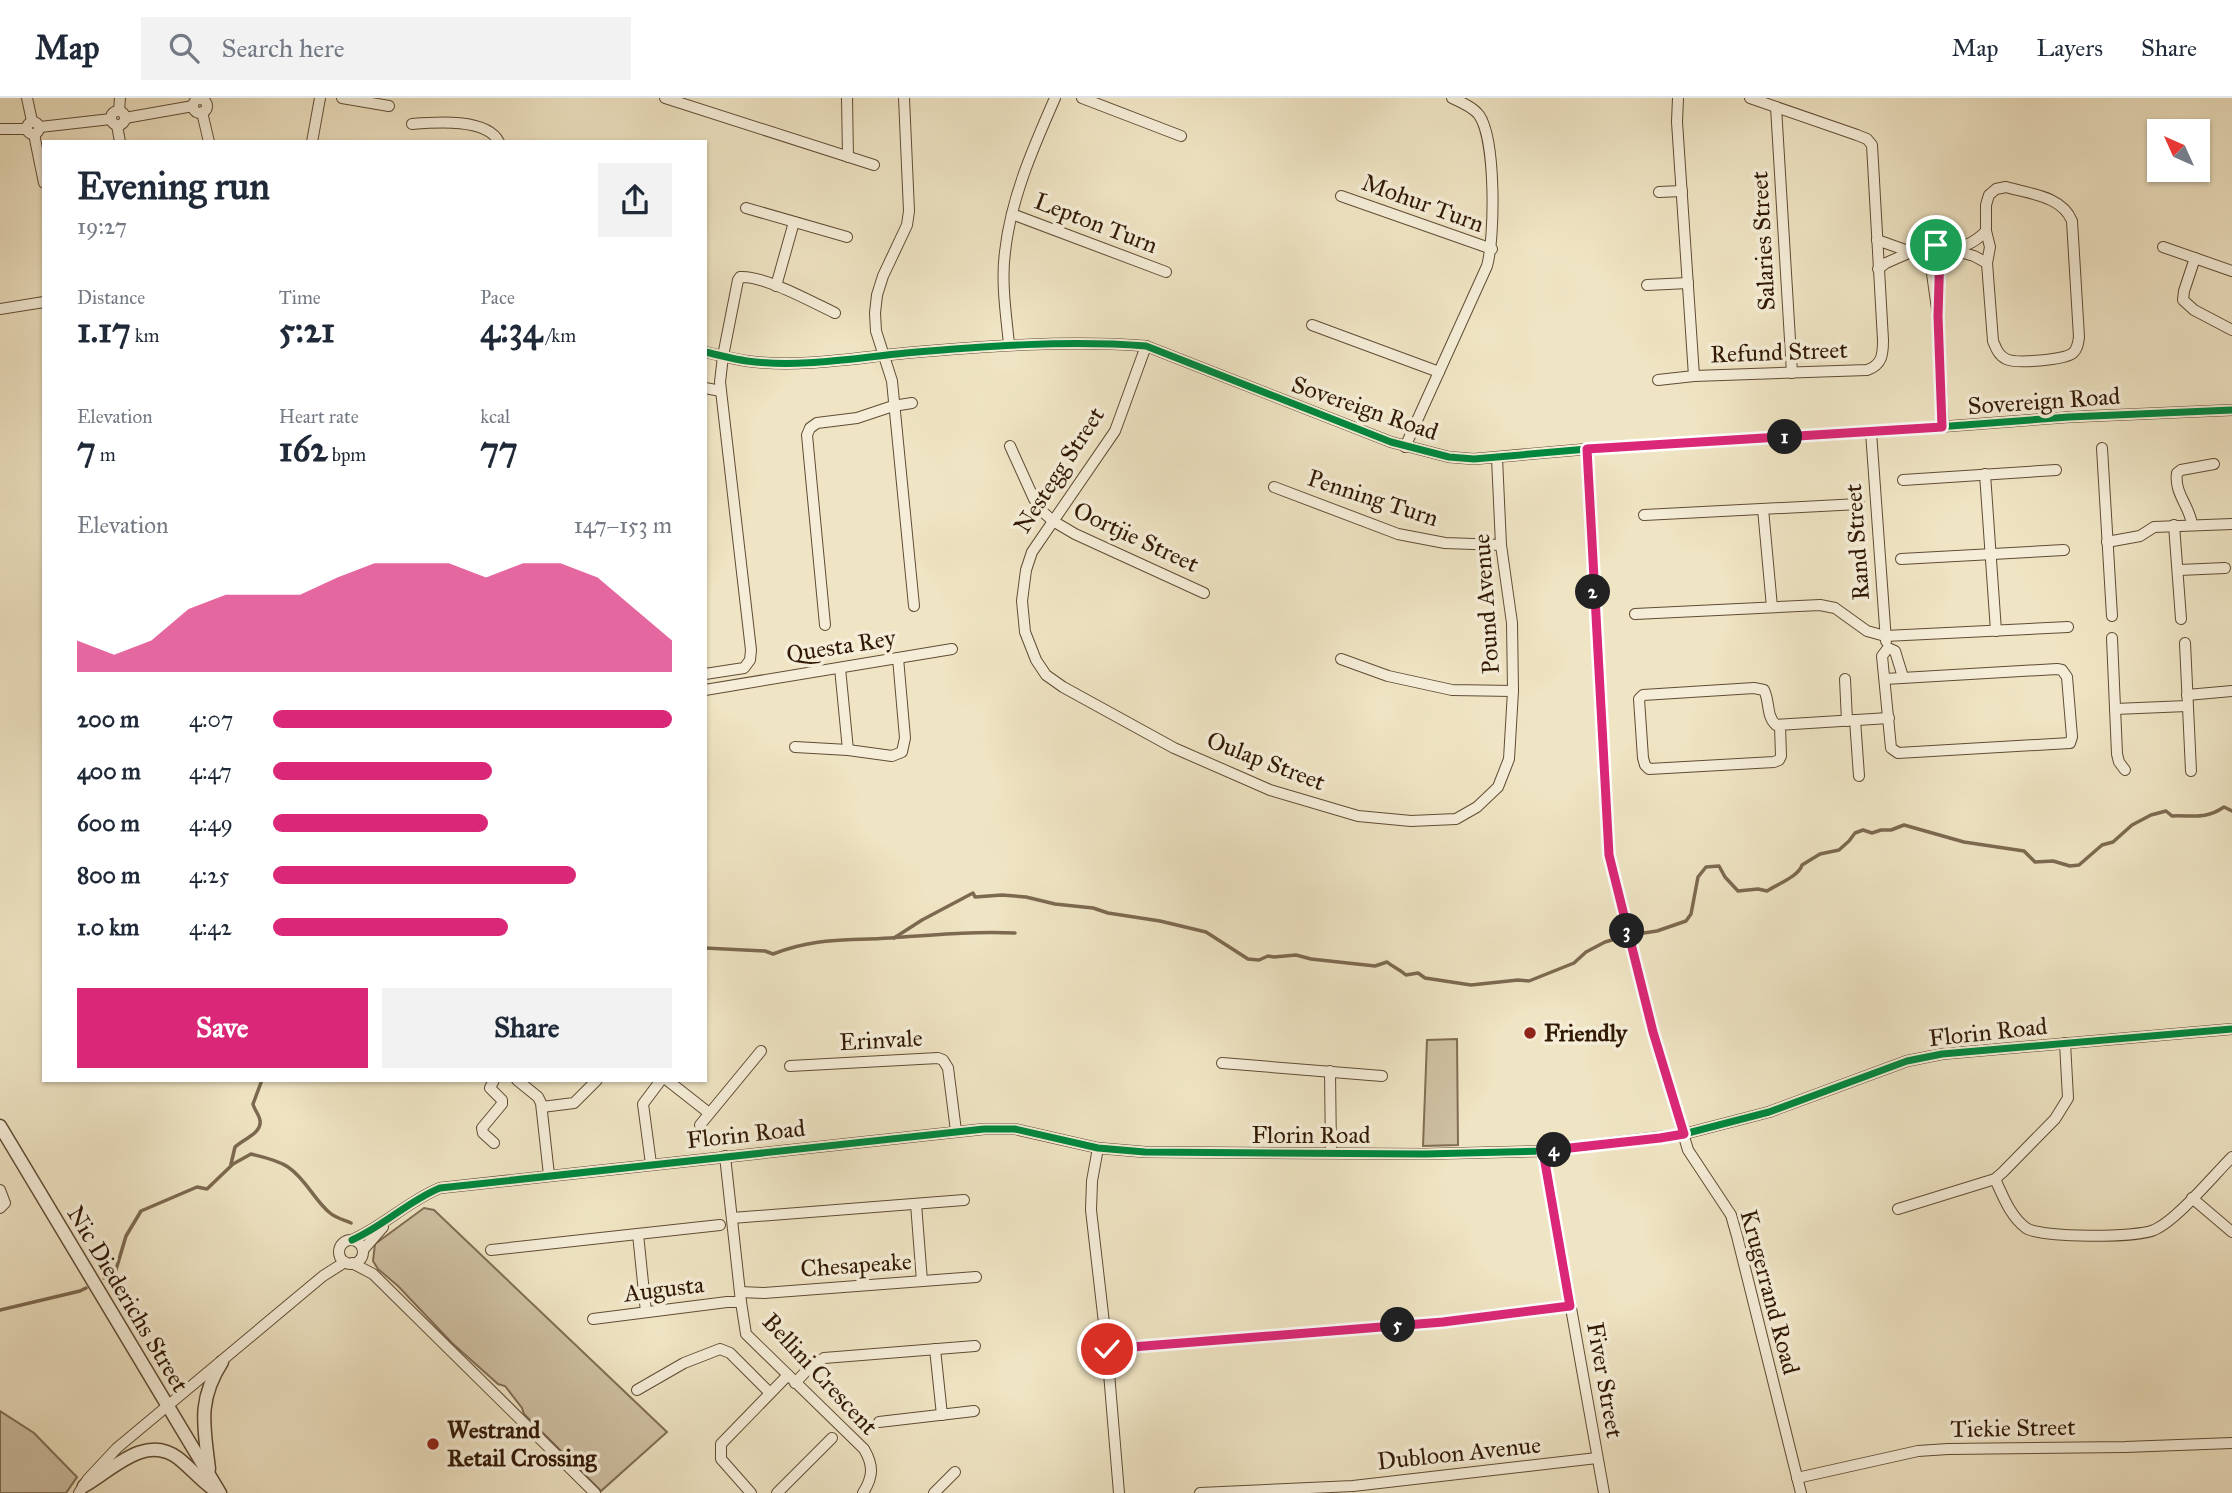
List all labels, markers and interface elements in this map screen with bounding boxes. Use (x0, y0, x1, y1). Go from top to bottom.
search box (141, 17, 631, 80)
text: Map (35, 28, 99, 68)
icon: search (165, 29, 203, 67)
text: Search here (221, 32, 345, 64)
text: Map (1952, 33, 1999, 63)
text: Layers (2037, 33, 2103, 63)
text: Share (2141, 33, 2197, 63)
north arrow (2147, 119, 2210, 182)
map controls (2147, 119, 2210, 182)
text: Evening run (77, 163, 270, 209)
button: share (598, 163, 672, 237)
street label: Mohur Turn (1358, 167, 1488, 239)
street label: Salaries Street (1744, 170, 1782, 311)
street label: Lepton Turn (1030, 186, 1162, 260)
text: 19:27 (77, 212, 127, 240)
pin (1906, 215, 1966, 275)
icon: arrive (1917, 226, 1955, 264)
text: Distance (77, 286, 145, 309)
text: Time (279, 286, 321, 309)
text: Pace (480, 286, 515, 309)
text: 1.17 (77, 309, 131, 352)
text: 5:21 (279, 309, 335, 352)
text: 4:34 (480, 309, 542, 352)
text: km (131, 324, 160, 347)
text: /km (542, 324, 576, 347)
street label: Refund Street (1710, 335, 1849, 369)
street label: Sovereign Road (1288, 369, 1442, 447)
street label: Sovereign Road (1967, 381, 2121, 421)
street label: Nestegg Street (1007, 401, 1111, 539)
text: Elevation (77, 405, 152, 428)
text: Heart rate (279, 405, 359, 428)
text: kcal (480, 405, 510, 428)
pin: 1 (1768, 420, 1802, 454)
text: 1 (1781, 425, 1788, 448)
text: 7 (77, 428, 96, 471)
text: 162 (279, 428, 328, 471)
text: 77 (480, 428, 518, 471)
text: m (96, 443, 116, 466)
text: bpm (328, 443, 366, 466)
street label: Penning Turn (1304, 463, 1442, 533)
street label: Rand Street (1838, 482, 1876, 601)
street label: Oortjie Street (1068, 495, 1204, 579)
text: Elevation (77, 511, 168, 539)
text: 147–153 m (574, 511, 672, 539)
street label: Pound Avenue (1466, 533, 1506, 675)
pin: 2 (1576, 574, 1610, 610)
text: 2 (1588, 580, 1597, 603)
street label: Questa Rey (784, 622, 898, 669)
text: 200 m (77, 705, 139, 733)
text: 4:07 (189, 705, 233, 733)
street label: Oulap Street (1203, 725, 1330, 797)
text: 400 m (77, 757, 141, 785)
text: 4:47 (189, 757, 232, 785)
text: 600 m (77, 809, 140, 837)
text: 4:49 (189, 809, 233, 837)
text: 800 m (77, 861, 140, 889)
text: 4:25 (189, 861, 229, 889)
text: 1.0 km (77, 913, 139, 941)
text: 4:42 (189, 913, 232, 941)
pin: 3 (1610, 914, 1644, 948)
text: 3 (1623, 919, 1630, 942)
button: Save (77, 988, 368, 1068)
button: Share (382, 988, 672, 1068)
street label: Florin Road (1927, 1011, 2049, 1053)
place label: Friendly (1544, 1018, 1629, 1048)
street label: Erinvale (839, 1023, 923, 1057)
marker: Friendly (1522, 1025, 1538, 1041)
street label: Florin Road (685, 1113, 807, 1155)
street label: Florin Road (1251, 1120, 1371, 1150)
pin: 4 (1536, 1132, 1572, 1168)
text: 4 (1548, 1138, 1559, 1161)
street label: Nic Diederichs Street (61, 1200, 196, 1398)
street label: Krugerrand Road (1734, 1206, 1806, 1378)
street label: Chesapeake (799, 1246, 913, 1284)
street label: Augusta (621, 1269, 707, 1309)
street label: Bellini Crescent (756, 1307, 884, 1442)
pin: 5 (1380, 1308, 1416, 1342)
text: 5 (1393, 1313, 1402, 1336)
pin (1077, 1319, 1137, 1379)
street label: Fiver Street (1580, 1320, 1630, 1441)
icon: check (1088, 1330, 1126, 1368)
street label: Tiekie Street (1950, 1412, 2076, 1444)
place label: Westrand Retail Crossing (447, 1415, 597, 1473)
street label: Dubloon Avenue (1376, 1429, 1542, 1477)
marker: Westrand Retail Crossing (425, 1436, 441, 1452)

